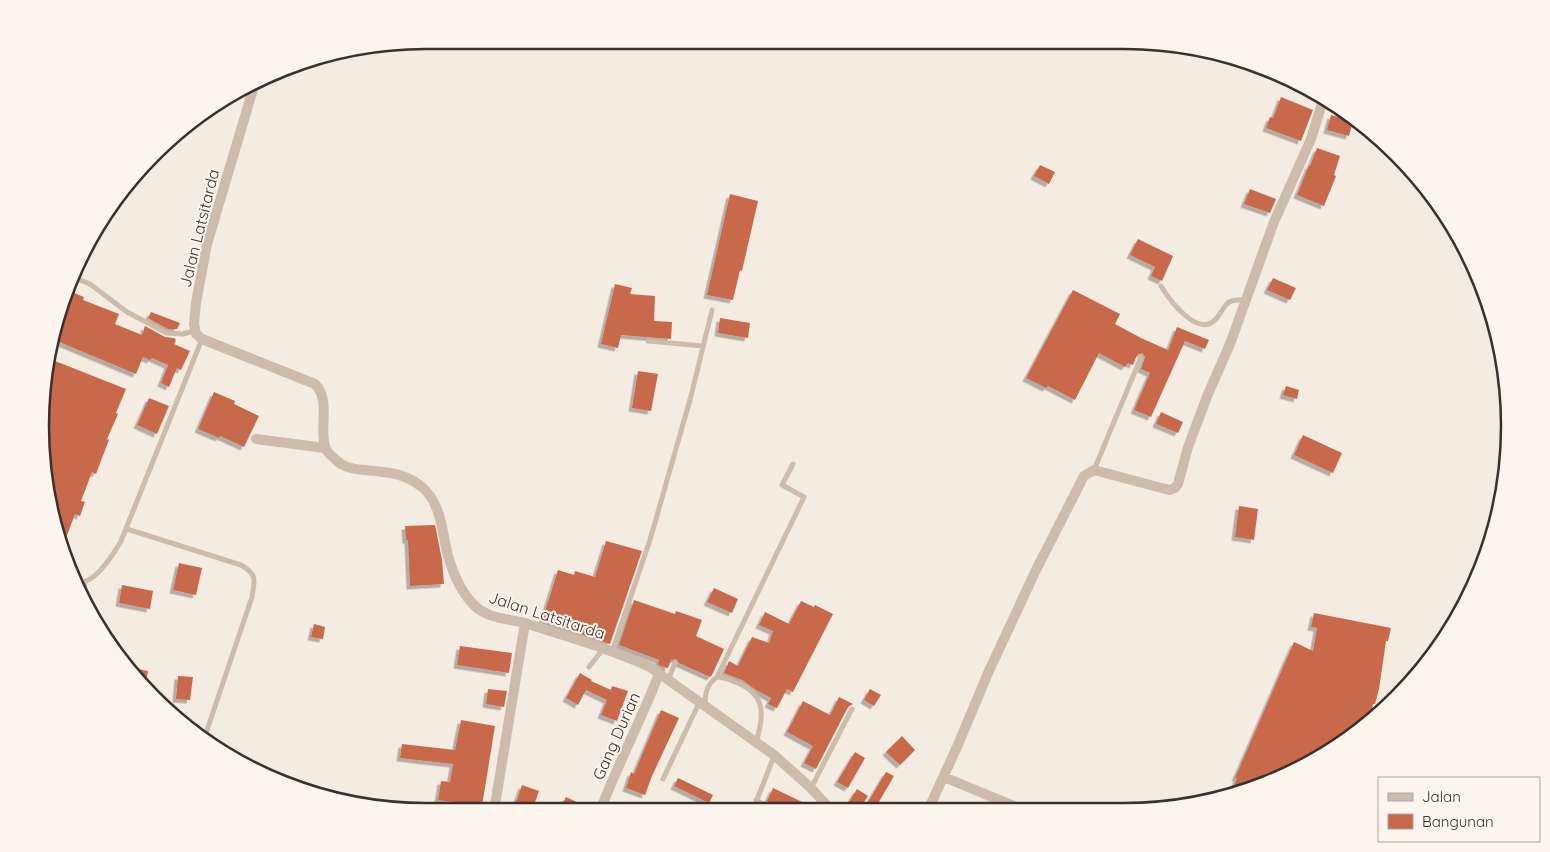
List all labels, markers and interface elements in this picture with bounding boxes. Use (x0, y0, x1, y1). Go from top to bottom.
street label: Jalan Latsitarda (175, 167, 223, 289)
street label: Jalan Latsitarda (486, 587, 608, 643)
street label: Gang Durian (588, 689, 644, 783)
legend (1378, 777, 1540, 842)
text: Jalan (1422, 787, 1461, 806)
text: Bangunan (1422, 812, 1494, 831)

